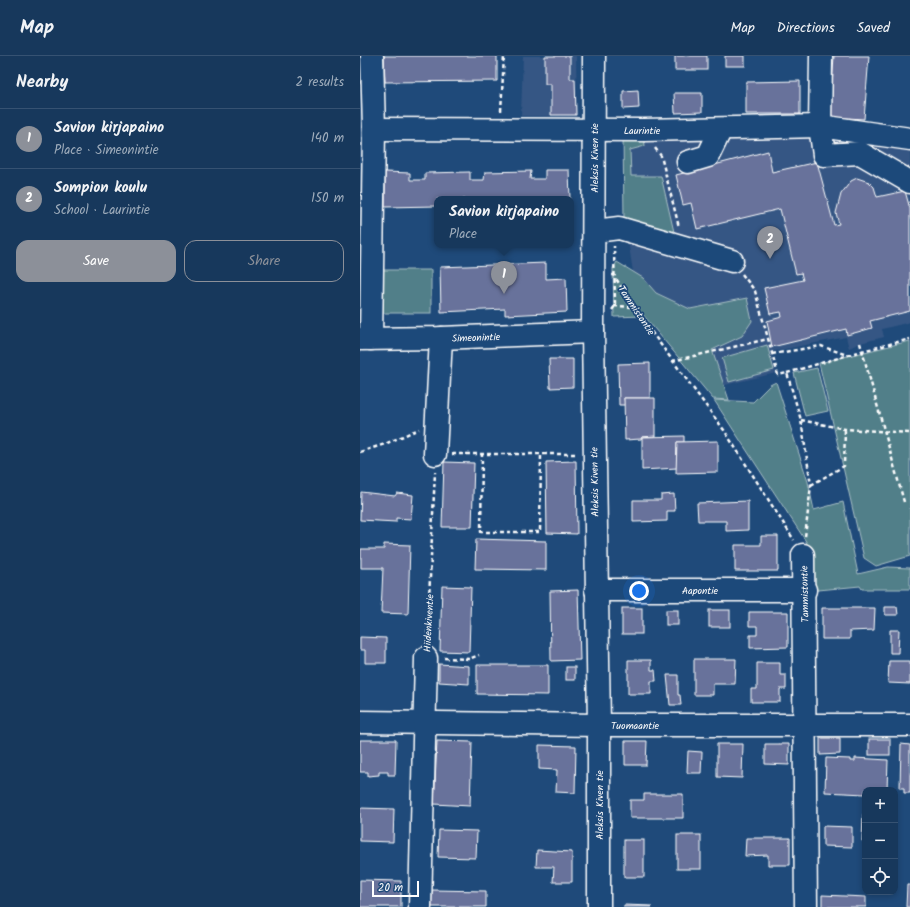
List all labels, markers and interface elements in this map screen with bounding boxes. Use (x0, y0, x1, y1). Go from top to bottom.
text: Map (20, 13, 54, 43)
text: Map (730, 17, 755, 39)
text: Directions (777, 17, 835, 39)
text: Saved (857, 17, 890, 39)
text: Nearby (16, 69, 68, 96)
text: 2 results (296, 72, 344, 93)
text: Savion kirjapaino (54, 116, 164, 140)
street label: Aleksis Kiven tie (587, 123, 603, 193)
street label: Laurintie (624, 123, 661, 139)
text: 1 (27, 128, 31, 149)
text: 140 m (311, 128, 344, 149)
text: Place · Simeonintie (54, 140, 159, 161)
text: Sompion koulu (54, 176, 147, 200)
text: 2 (25, 188, 33, 209)
text: 150 m (311, 188, 344, 209)
popup (434, 196, 574, 248)
text: School · Laurintie (54, 200, 150, 221)
text: Savion kirjapaino (449, 200, 559, 224)
text: Place (449, 224, 477, 245)
pin: 2 (757, 226, 783, 259)
button: Save (16, 240, 176, 282)
button: Share (184, 240, 344, 282)
pin: 1 (491, 261, 517, 294)
street label: Tammistontie (614, 282, 659, 339)
street label: Simeonintie (452, 329, 501, 347)
street label: Aleksis Kiven tie (586, 446, 604, 517)
street label: Tammistontie (796, 565, 813, 623)
your location (629, 581, 649, 601)
street label: Aapontie (682, 583, 719, 599)
street label: Hiidenkiventie (419, 593, 439, 653)
street label: Tuomaantie (611, 718, 660, 734)
street label: Aleksis Kiven tie (592, 770, 608, 840)
map controls (862, 787, 898, 895)
button: + (862, 787, 898, 823)
button: − (862, 823, 898, 859)
button: locate (862, 859, 898, 895)
scale bar (372, 879, 419, 898)
text: 20 m (378, 879, 403, 897)

